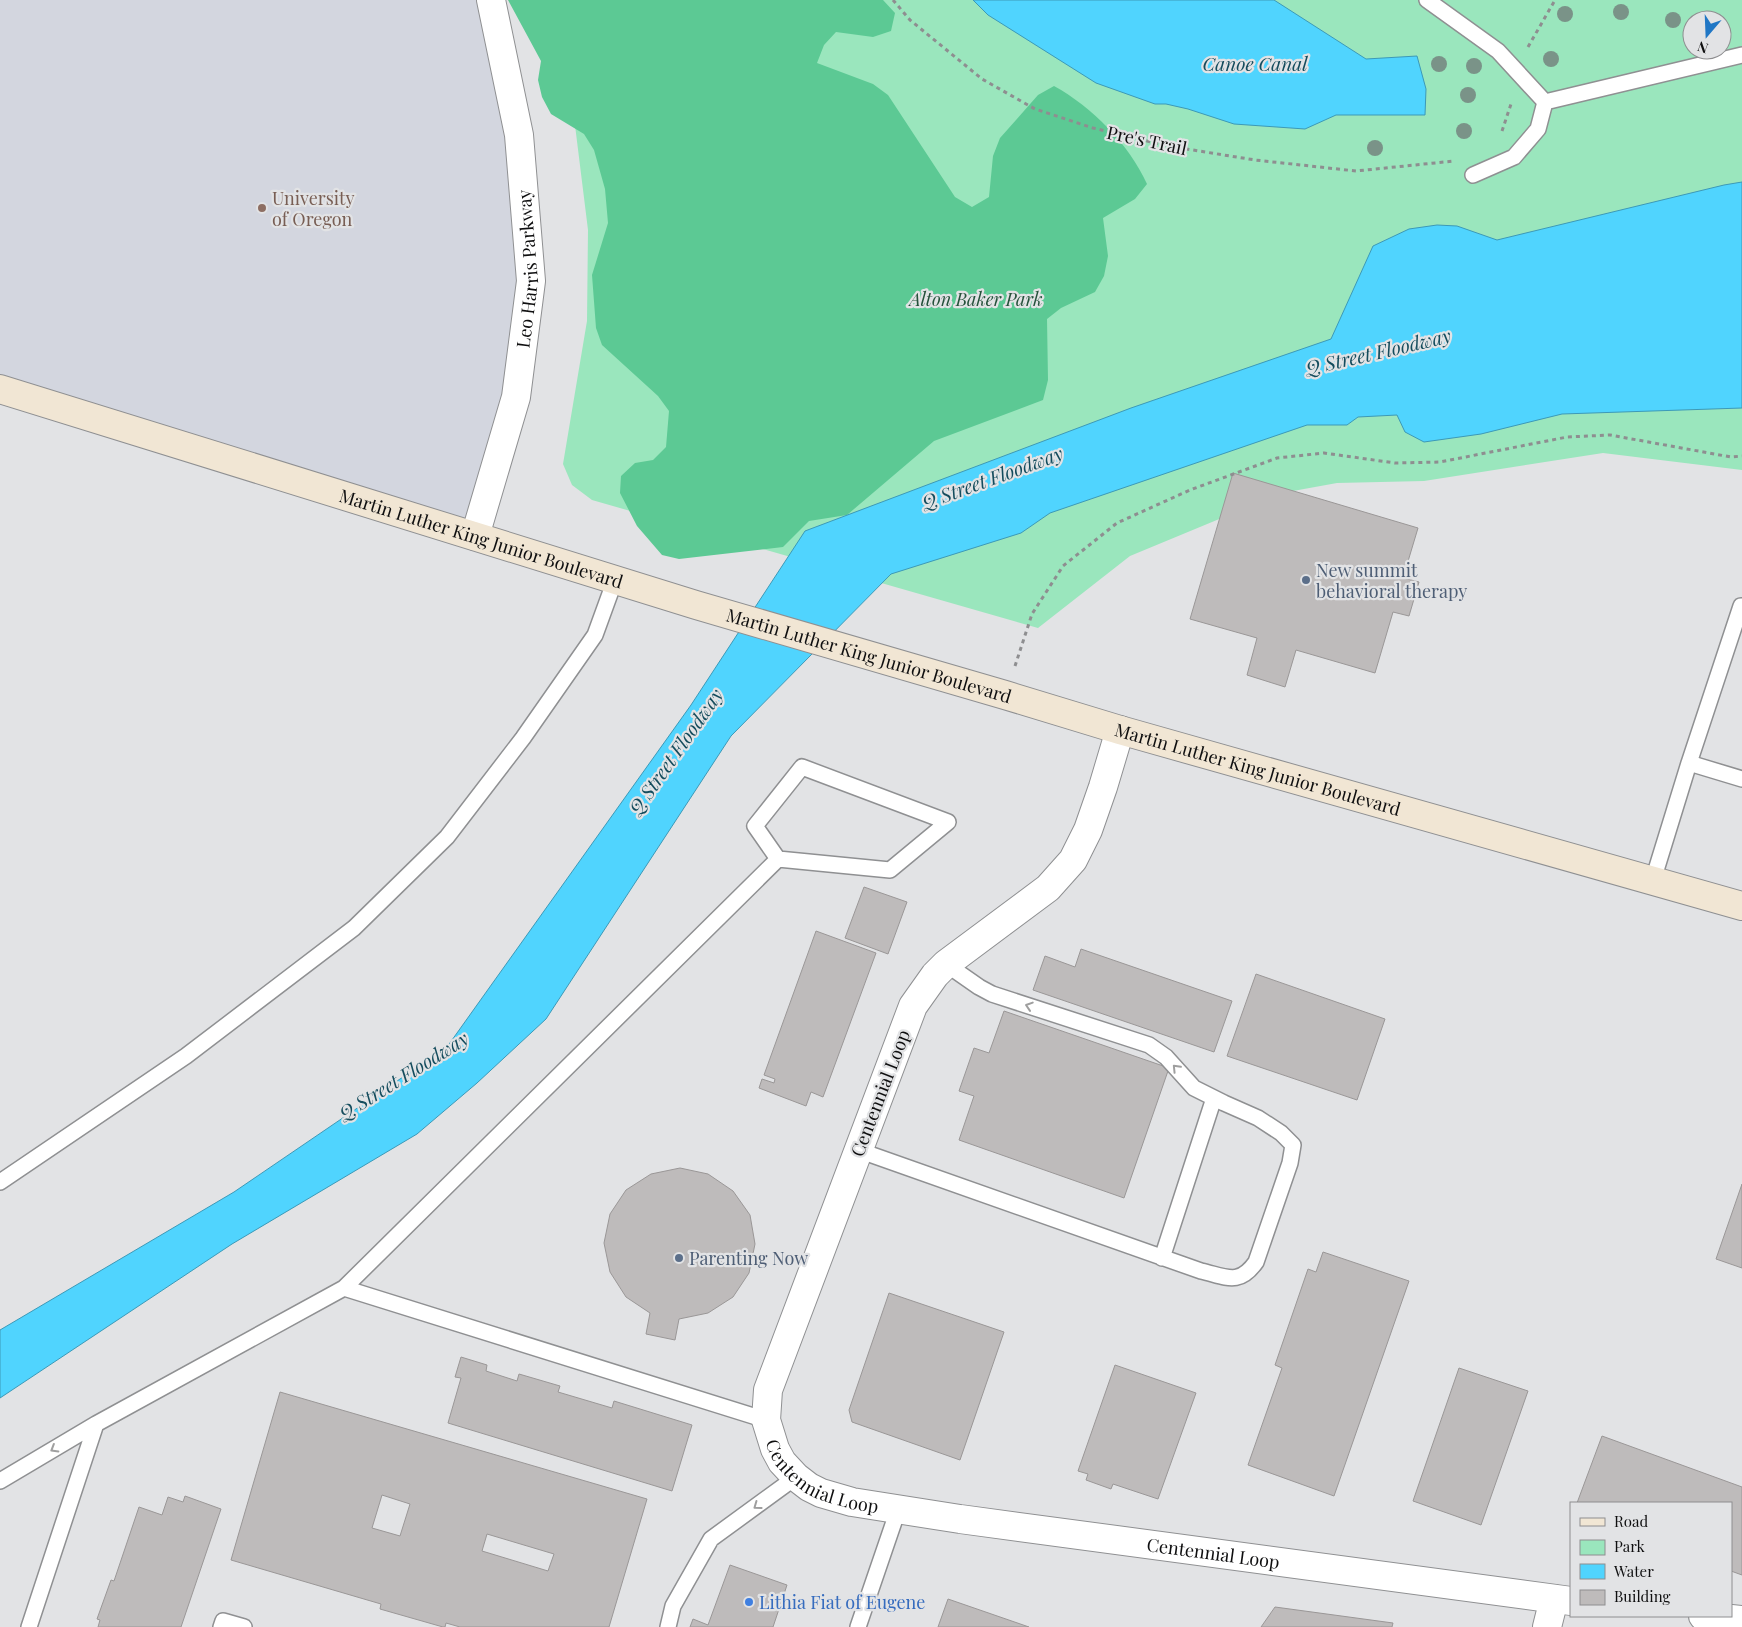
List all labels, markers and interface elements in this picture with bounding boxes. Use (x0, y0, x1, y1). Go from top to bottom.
north arrow (1682, 10, 1732, 60)
text: N (1695, 37, 1710, 58)
water label: Canoe Canal (1203, 50, 1308, 76)
street label: Pre's Trail (1105, 120, 1189, 160)
place label: University of Oregon (272, 186, 355, 231)
street label: Leo Harris Parkway (510, 189, 543, 349)
marker: University of Oregon (256, 202, 268, 214)
park label: Alton Baker Park (908, 287, 1042, 311)
water label: Q Street Floodway (1302, 322, 1453, 381)
water label: Q Street Floodway (917, 439, 1066, 515)
street label: Martin Luther King Junior Boulevard (336, 483, 627, 594)
place label: New summit behavioral therapy (1316, 558, 1467, 603)
marker: New summit behavioral therapy (1300, 574, 1312, 586)
street label: Martin Luther King Junior Boulevard (724, 603, 1015, 708)
water label: Q Street Floodway (621, 683, 728, 820)
street label: Martin Luther King Junior Boulevard (1112, 717, 1404, 821)
one-way arrow (1025, 1001, 1034, 1011)
water label: Q Street Floodway (332, 1025, 473, 1126)
street label: Centennial Loop (845, 1026, 915, 1160)
one-way arrow (1173, 1065, 1182, 1074)
place label: Parenting Now (689, 1246, 808, 1270)
marker: Parenting Now (673, 1252, 685, 1264)
street label: Centennial Loop (761, 1436, 880, 1518)
one-way arrow (50, 1442, 59, 1452)
one-way arrow (753, 1500, 763, 1509)
legend (1570, 1502, 1732, 1617)
text: Road (1614, 1511, 1648, 1531)
street label: Centennial Loop (1145, 1532, 1281, 1574)
text: Park (1614, 1536, 1646, 1556)
text: Water (1613, 1561, 1654, 1581)
text: Building (1614, 1586, 1671, 1606)
place label: Lithia Fiat of Eugene (759, 1590, 925, 1614)
marker: Lithia Fiat of Eugene (743, 1596, 755, 1608)

